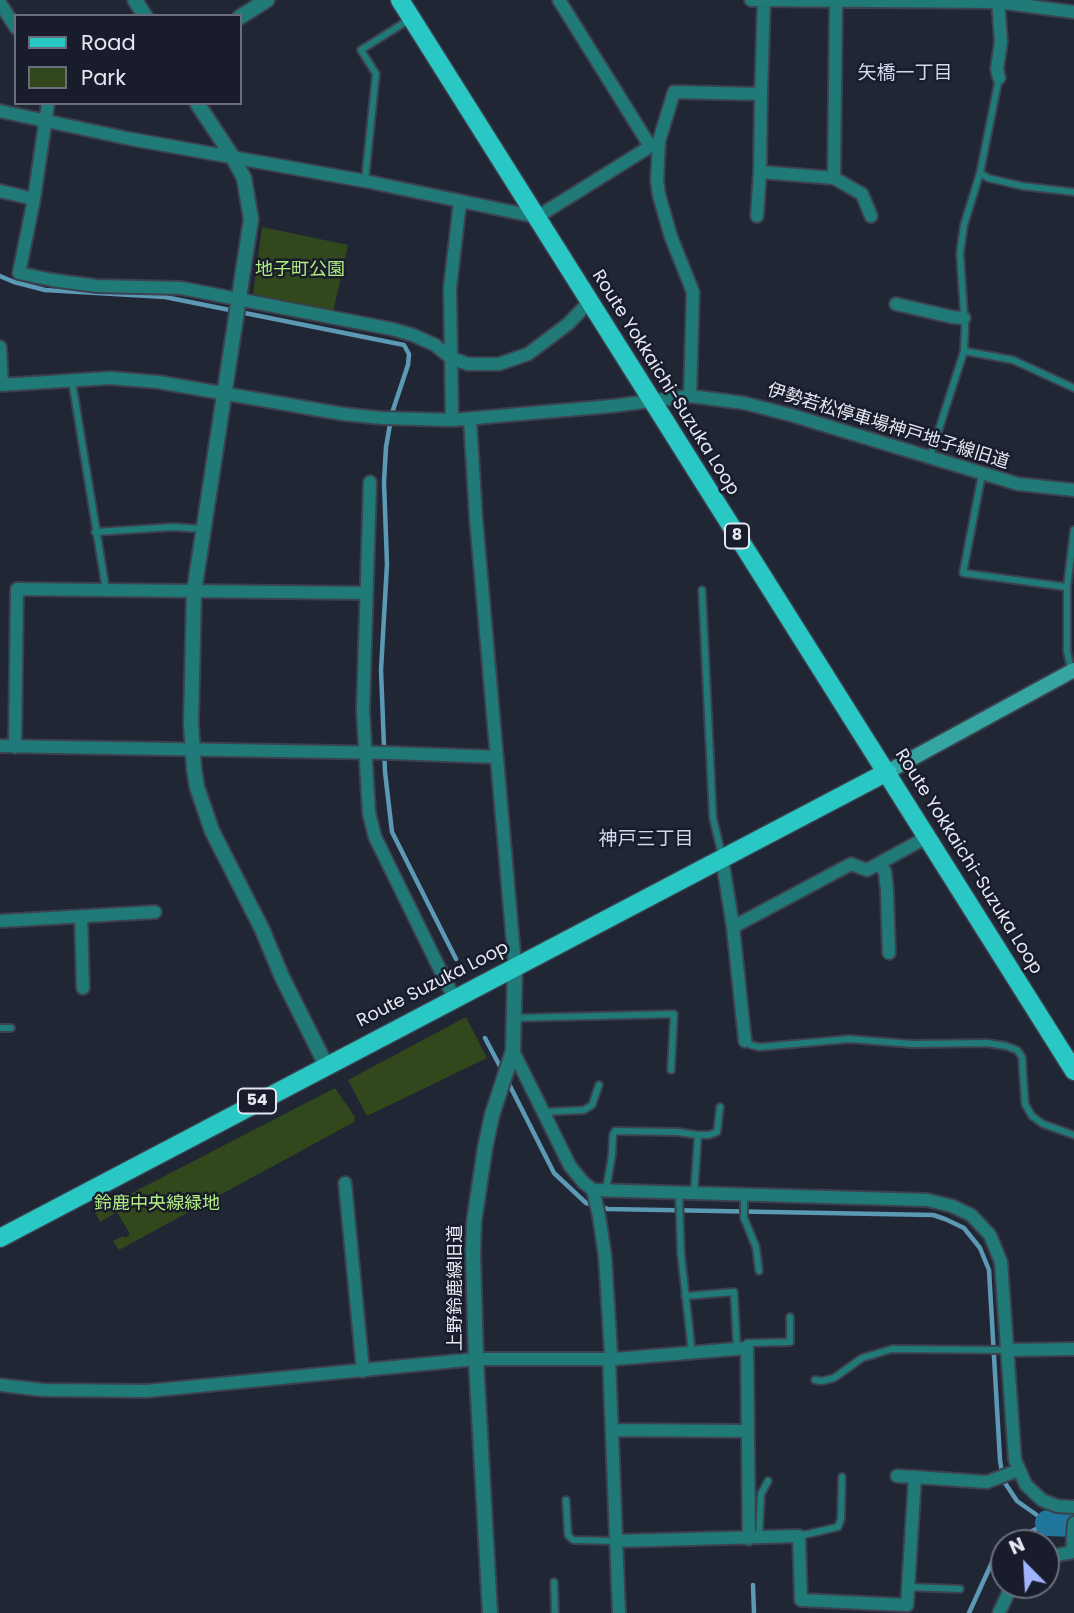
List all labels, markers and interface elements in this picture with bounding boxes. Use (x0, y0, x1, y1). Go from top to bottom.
legend (14, 14, 242, 105)
text: Road (81, 28, 136, 57)
text: Park (81, 63, 126, 92)
district label: 矢橋一丁目 (858, 63, 952, 85)
park label: 地子町公園 (255, 259, 345, 281)
street label: Route Yokkaichi-Suzuka Loop (587, 266, 743, 500)
street label: 伊勢若松停車場神戸地子線旧道 (764, 380, 1012, 474)
road number: 8 (725, 524, 749, 548)
street label: Route Yokkaichi-Suzuka Loop (890, 745, 1046, 979)
district label: 神戸三丁目 (599, 829, 693, 851)
street label: Route Suzuka Loop (353, 937, 513, 1033)
road number: 54 (238, 1088, 276, 1114)
park label: 鈴鹿中央線緑地 (94, 1193, 220, 1215)
street label: 上野鈴鹿線旧道 (445, 1225, 467, 1351)
north arrow (990, 1529, 1060, 1599)
text: N (1005, 1531, 1029, 1561)

